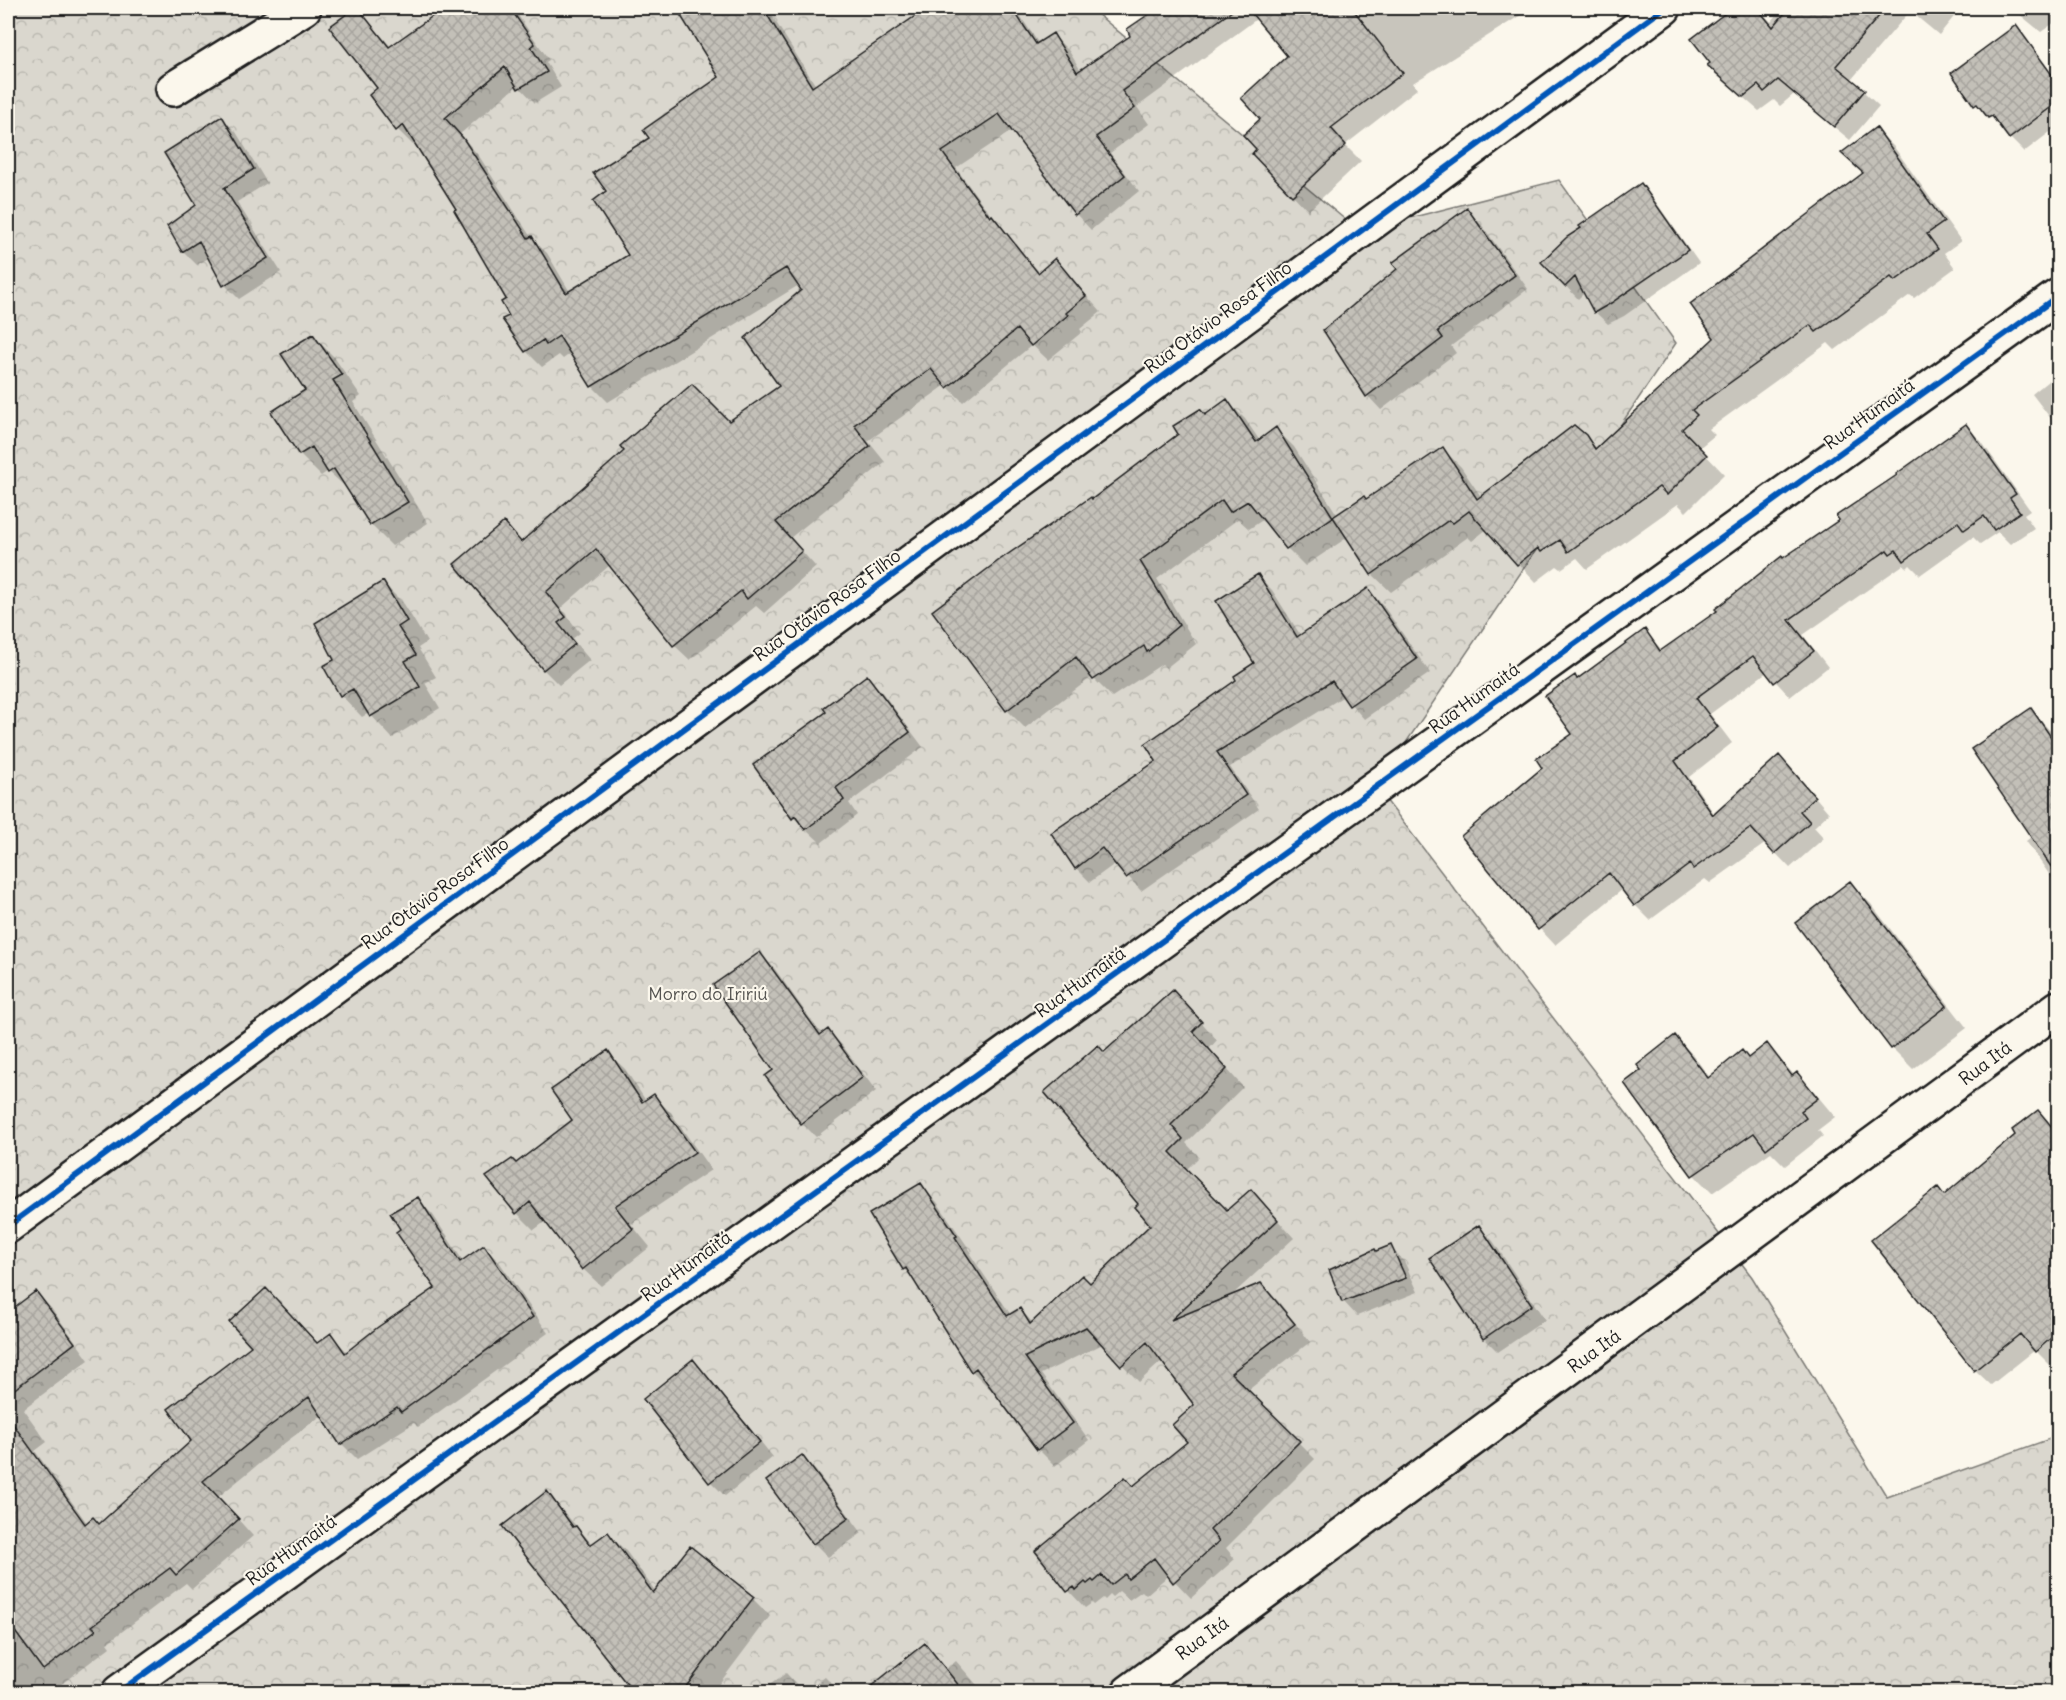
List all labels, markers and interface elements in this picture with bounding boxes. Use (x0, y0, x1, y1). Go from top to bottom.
street label: Rua Otávio Rosa Filho (1140, 256, 1296, 378)
street label: Rua Humaitá (1819, 373, 1919, 455)
street label: Rua Otávio Rosa Filho (749, 544, 905, 666)
street label: Rua Humaitá (1424, 657, 1524, 739)
street label: Rua Otávio Rosa Filho (357, 832, 513, 954)
street label: Rua Humaitá (1030, 941, 1130, 1023)
park label: Morro do Iririú (648, 982, 768, 1005)
street label: Rua Itá (1954, 1036, 2016, 1090)
street label: Rua Humaitá (636, 1225, 736, 1307)
street label: Rua Itá (1563, 1324, 1625, 1378)
street label: Rua Humaitá (241, 1509, 341, 1591)
street label: Rua Itá (1171, 1611, 1233, 1665)

